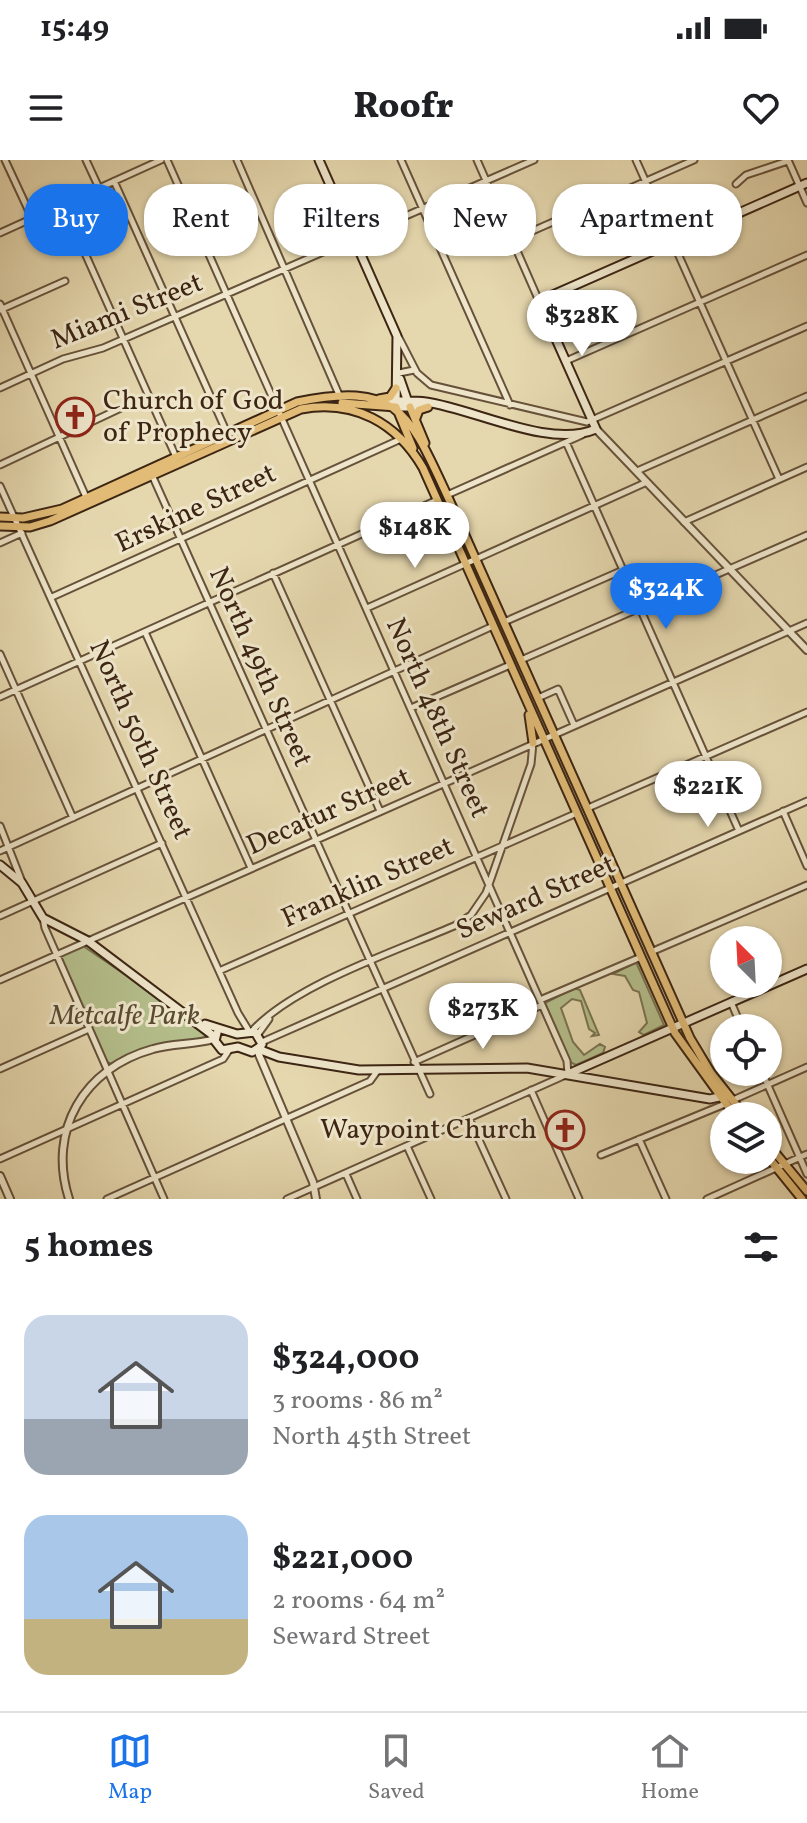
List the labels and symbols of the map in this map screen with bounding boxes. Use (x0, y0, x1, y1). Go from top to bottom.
street label: Miami Street (45, 264, 209, 360)
pin: $328K (526, 290, 638, 358)
place label: Church of God of Prophecy (103, 382, 284, 453)
church icon: Church of God of Prophecy (54, 396, 96, 438)
street label: Erskine Street (109, 455, 283, 563)
pin: $148K (359, 502, 471, 570)
street label: North 49th Street (198, 561, 322, 773)
pin: $324K (610, 563, 722, 631)
street label: North 48th Street (375, 612, 499, 824)
street label: North 50th Street (79, 634, 201, 846)
street label: Decatur Street (241, 758, 417, 866)
pin: $221K (652, 761, 764, 829)
street label: Franklin Street (276, 828, 460, 938)
street label: Seward Street (450, 845, 622, 951)
north arrow (710, 926, 782, 998)
pin: $273K (427, 983, 539, 1051)
park label: Metcalfe Park (49, 997, 200, 1036)
church icon: Waypoint Church (544, 1109, 586, 1151)
place label: Waypoint Church (320, 1111, 537, 1150)

